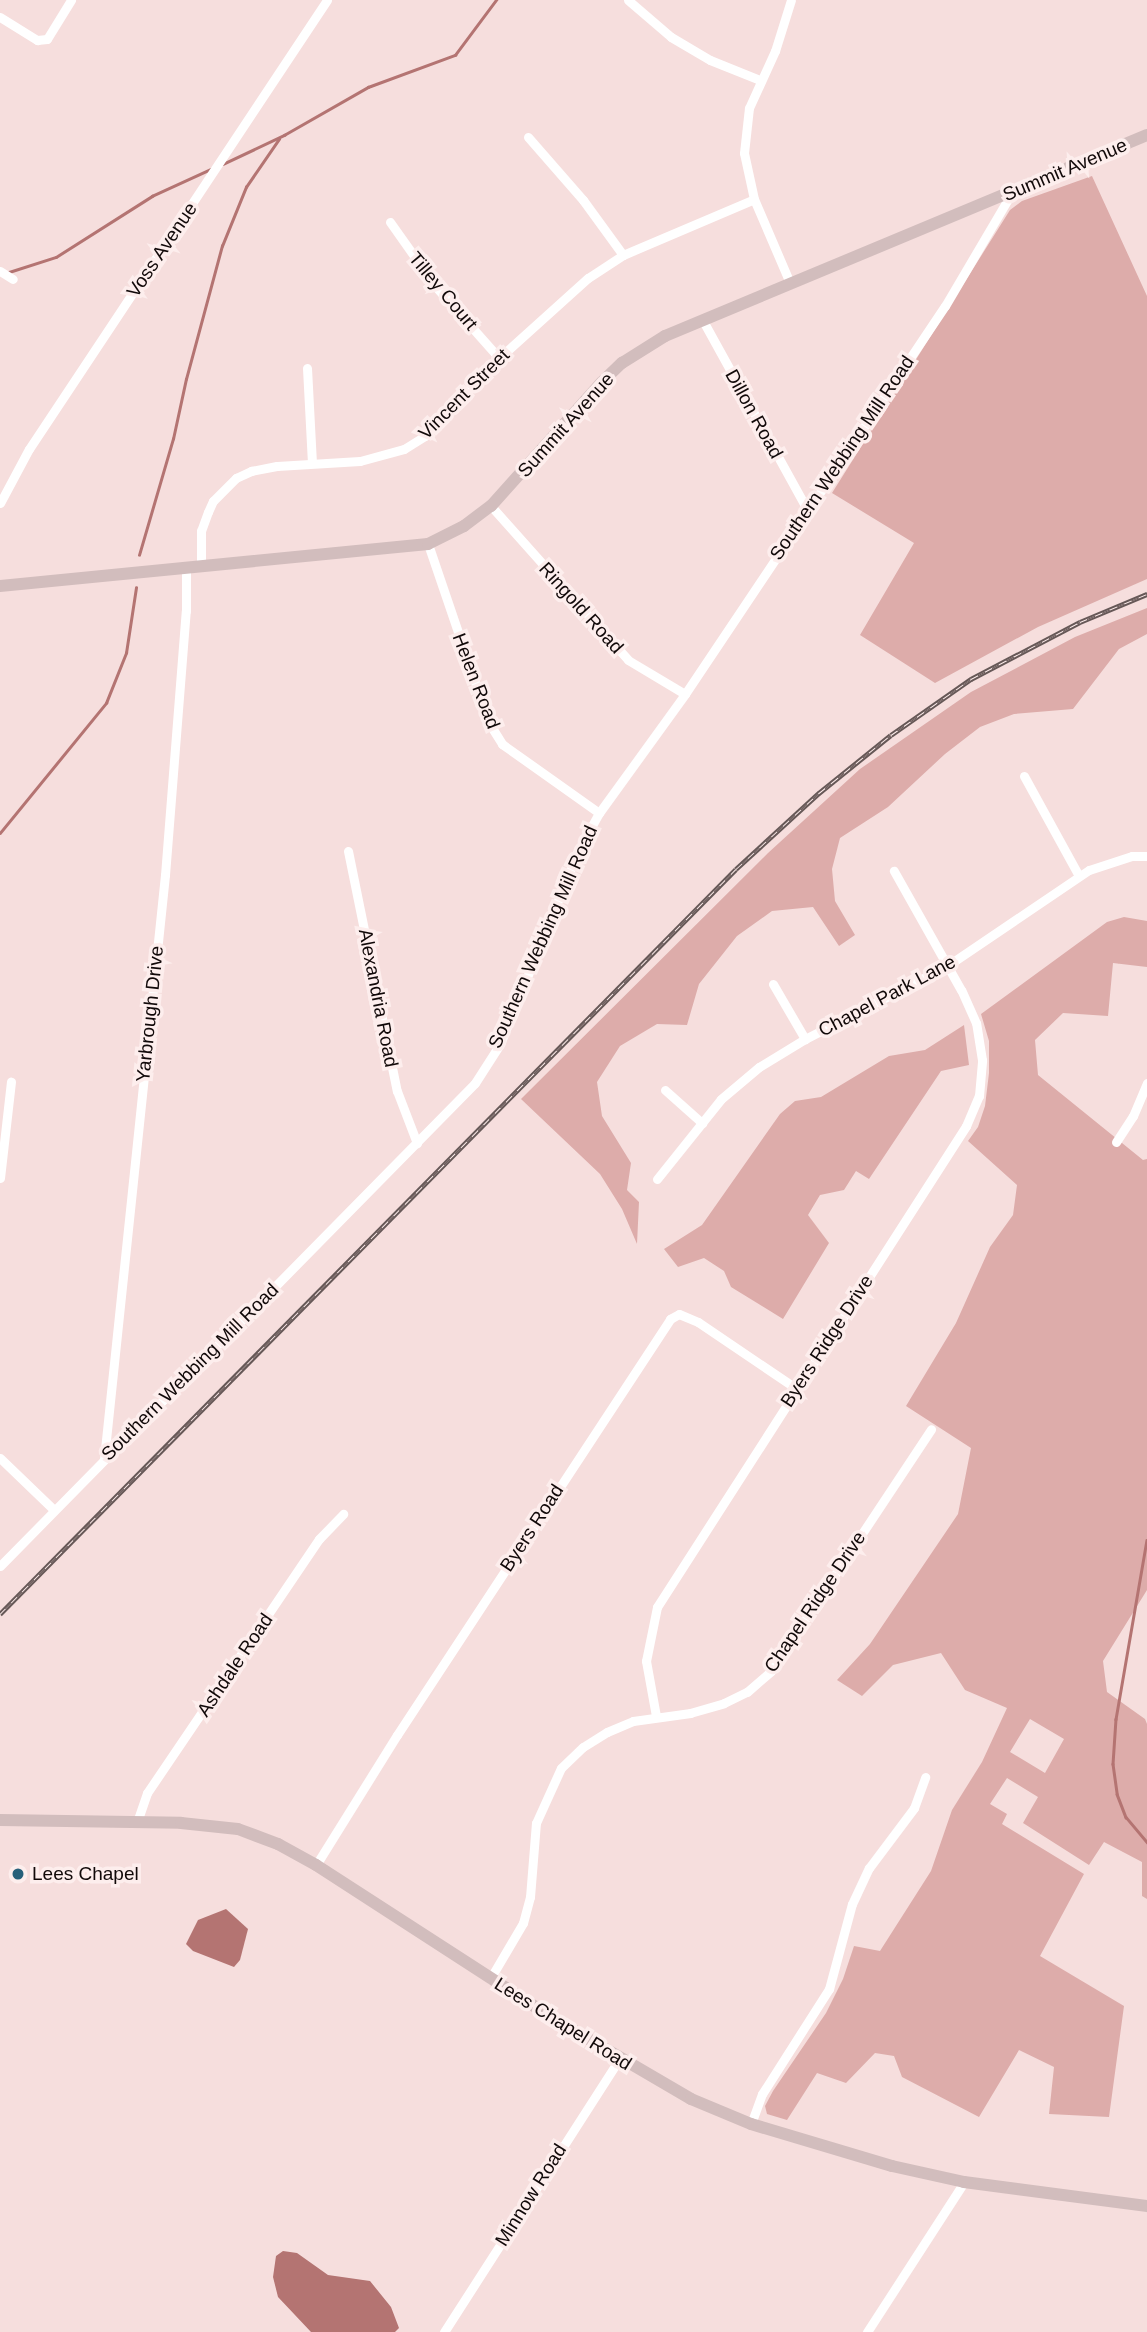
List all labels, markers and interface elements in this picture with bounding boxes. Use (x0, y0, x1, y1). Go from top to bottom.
street label: Summit Avenue (999, 133, 1131, 207)
street label: Voss Avenue (122, 198, 202, 302)
street label: Tilley Court (404, 247, 482, 335)
street label: Vincent Street (414, 344, 514, 444)
street label: Southern Webbing Mill Road (765, 352, 919, 564)
street label: Dillon Road (720, 366, 788, 462)
street label: Summit Avenue (513, 368, 619, 482)
street label: Ringold Road (534, 558, 628, 658)
street label: Helen Road (447, 630, 505, 732)
street label: Southern Webbing Mill Road (483, 822, 603, 1052)
street label: Alexandria Road (353, 927, 403, 1069)
street label: Yarbrough Drive (132, 945, 168, 1083)
street label: Chapel Park Lane (814, 950, 960, 1042)
street label: Byers Ridge Drive (776, 1271, 878, 1411)
street label: Southern Webbing Mill Road (97, 1279, 283, 1465)
street label: Byers Road (495, 1480, 569, 1576)
street label: Chapel Ridge Drive (759, 1527, 871, 1677)
street label: Ashdale Road (192, 1609, 278, 1721)
place label: Lees Chapel (32, 1863, 139, 1885)
marker: Lees Chapel (10, 1866, 26, 1882)
street label: Lees Chapel Road (490, 1973, 636, 2075)
street label: Minnow Road (491, 2140, 571, 2250)

